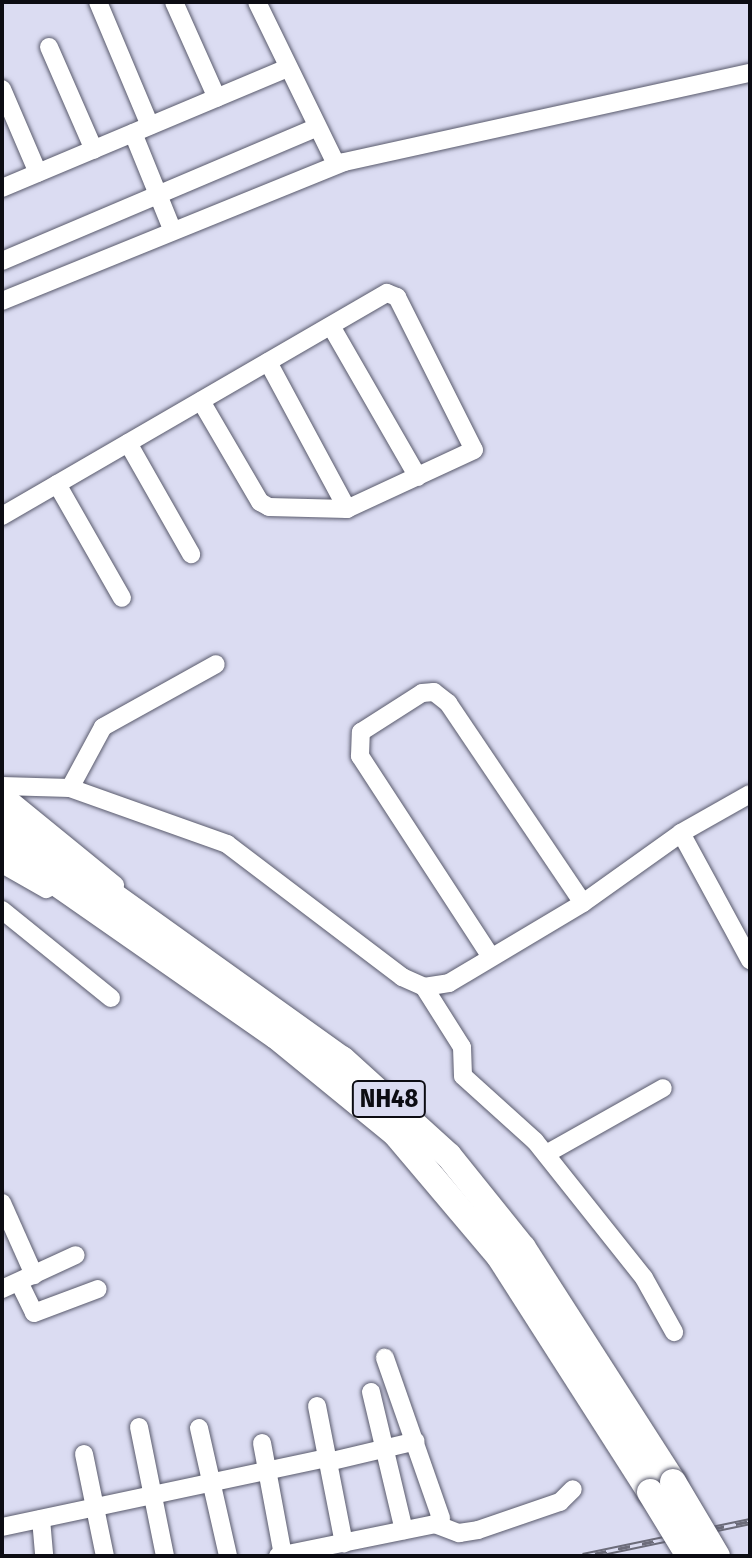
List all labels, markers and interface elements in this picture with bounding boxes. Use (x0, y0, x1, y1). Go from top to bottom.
road number: NH48 (351, 1077, 427, 1121)

